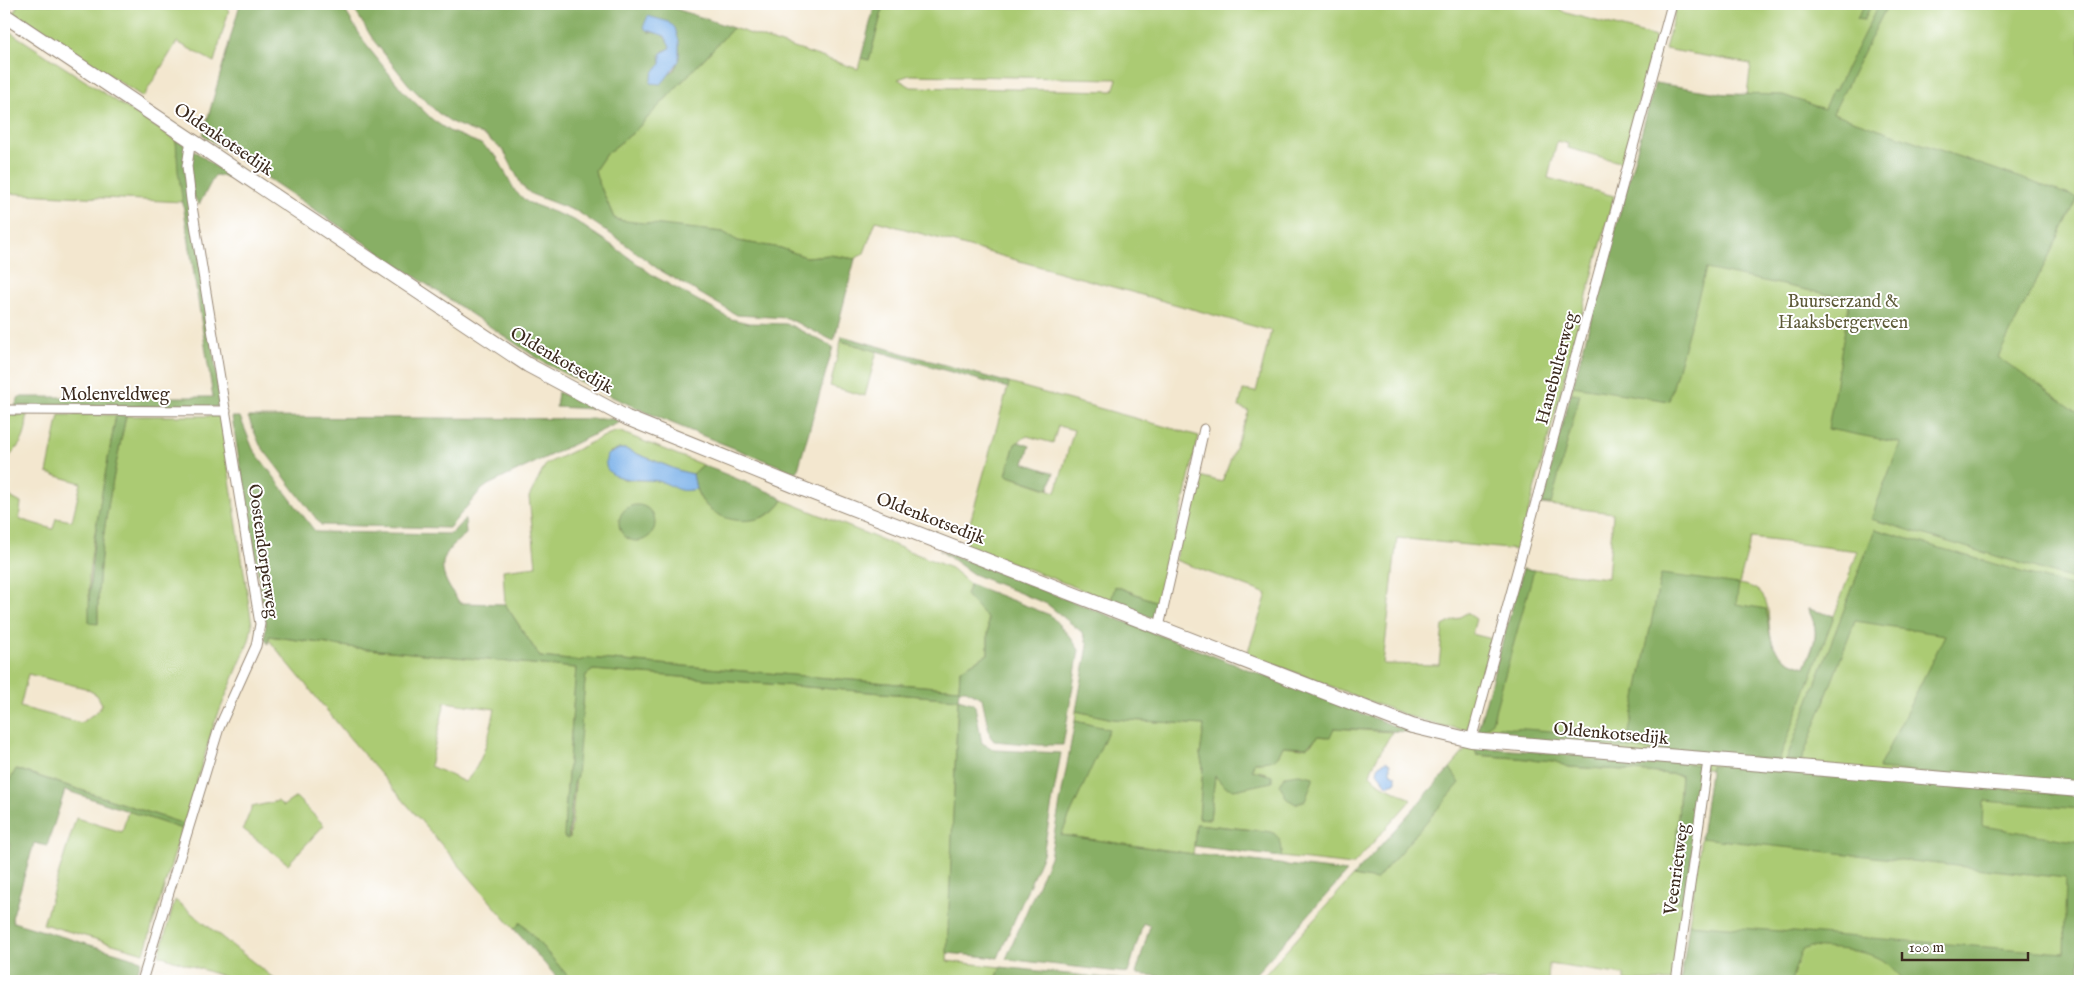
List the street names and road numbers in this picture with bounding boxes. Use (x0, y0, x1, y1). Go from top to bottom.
street label: Oldenkotsedijk (169, 98, 278, 182)
street label: Hanebulterweg (1531, 309, 1584, 427)
street label: Oldenkotsedijk (506, 322, 617, 400)
street label: Molenveldweg (60, 384, 170, 407)
street label: Oostendorperweg (242, 483, 283, 620)
street label: Oldenkotsedijk (872, 488, 989, 551)
street label: Oldenkotsedijk (1552, 718, 1670, 751)
street label: Veenrietweg (1660, 822, 1695, 918)

